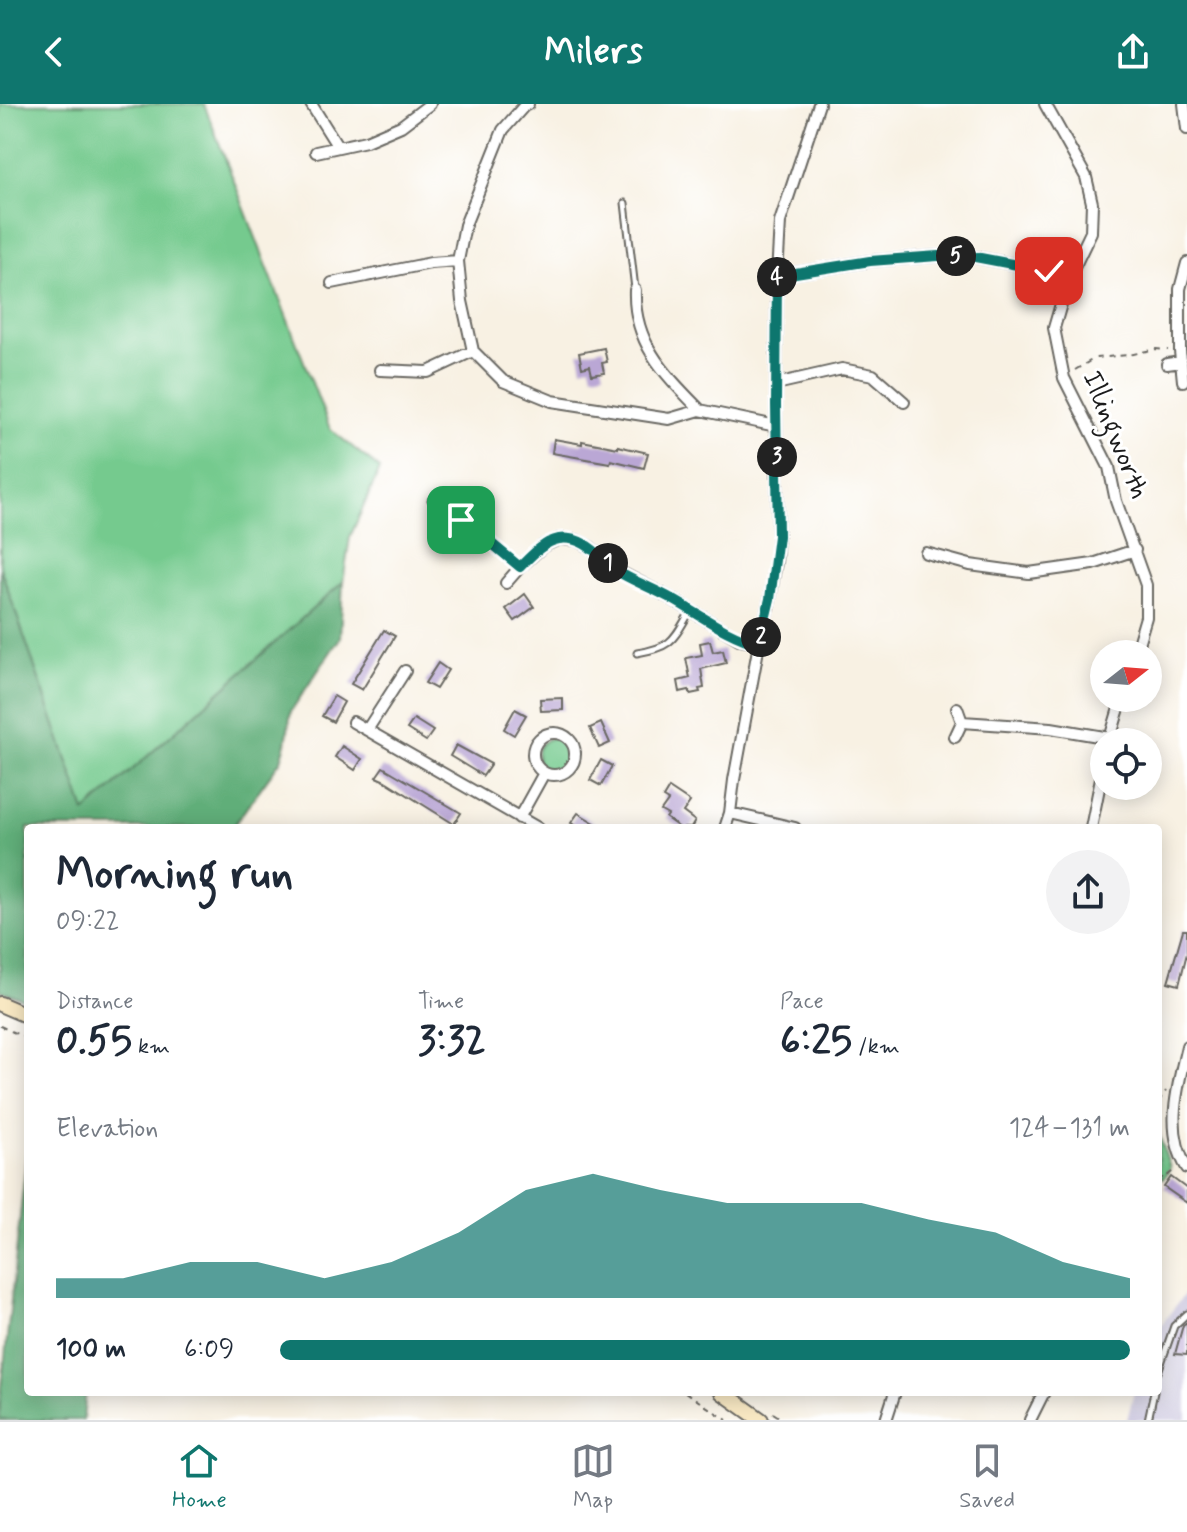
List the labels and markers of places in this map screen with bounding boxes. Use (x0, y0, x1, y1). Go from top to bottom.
pin: 5 (936, 236, 976, 276)
pin (1015, 237, 1083, 305)
pin: 4 (757, 257, 797, 297)
pin: 3 (757, 437, 797, 477)
pin (427, 486, 495, 554)
pin: 1 (588, 543, 628, 583)
pin: 2 (741, 617, 781, 657)

